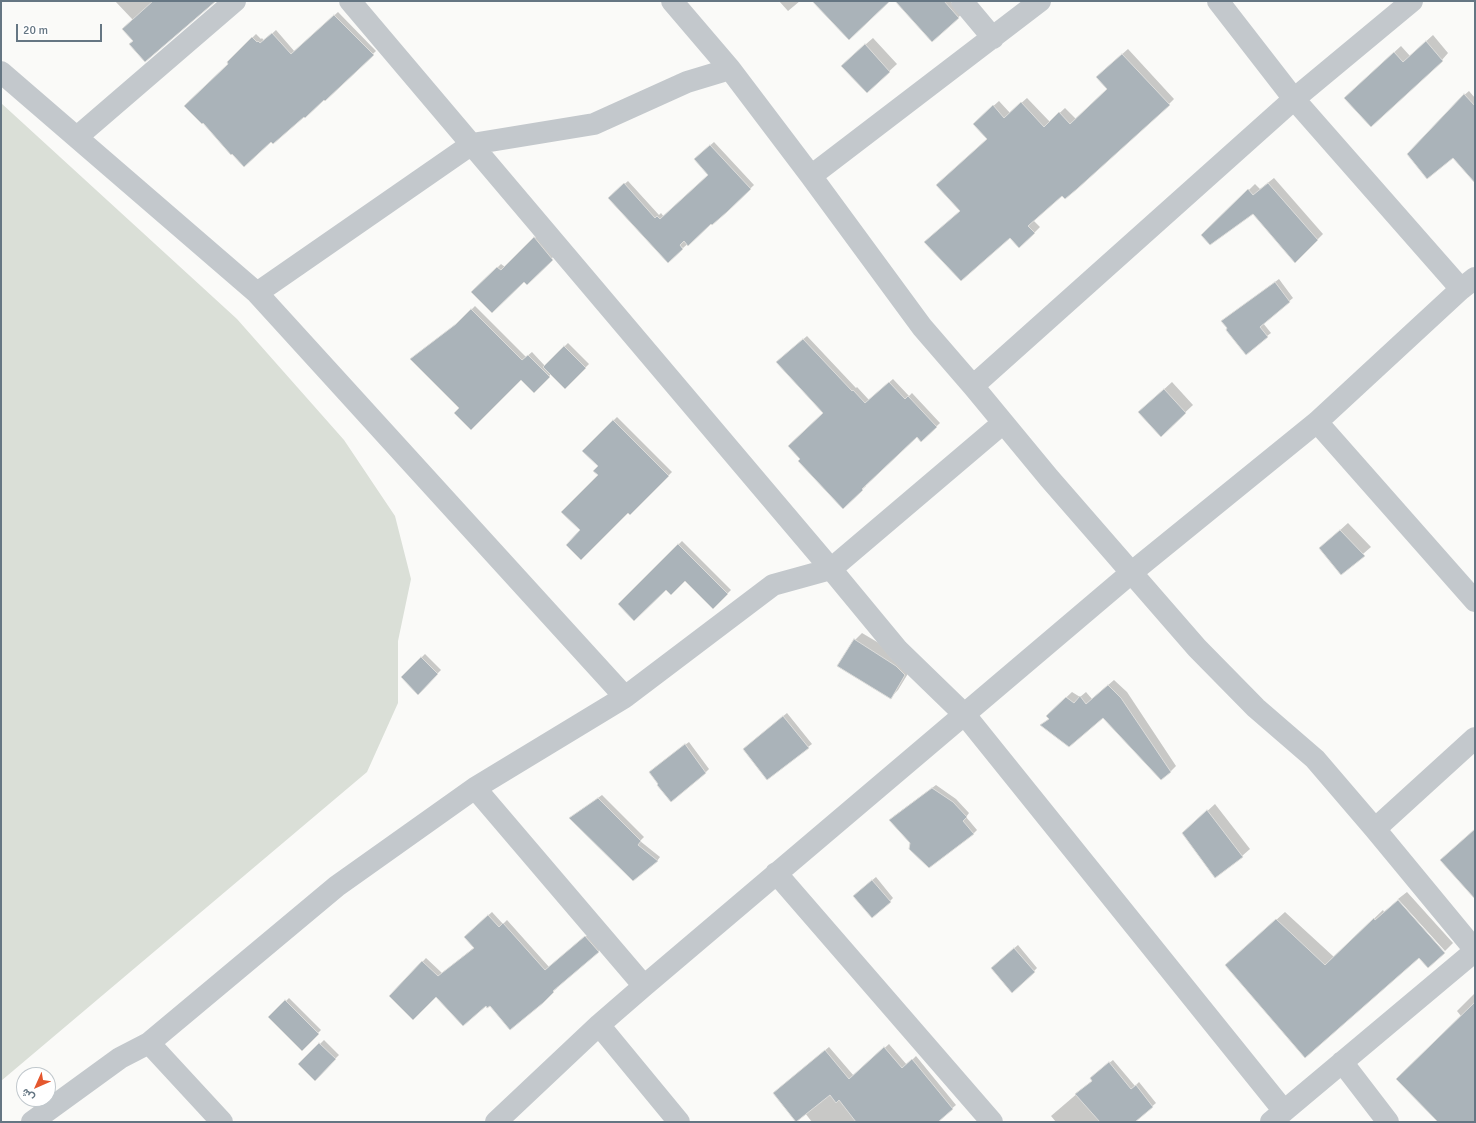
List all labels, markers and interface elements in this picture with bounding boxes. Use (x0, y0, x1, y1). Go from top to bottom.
scale bar (18, 16, 104, 42)
text: 20 m (23, 23, 48, 38)
north arrow (16, 1067, 56, 1107)
text: ش (19, 1086, 37, 1104)

